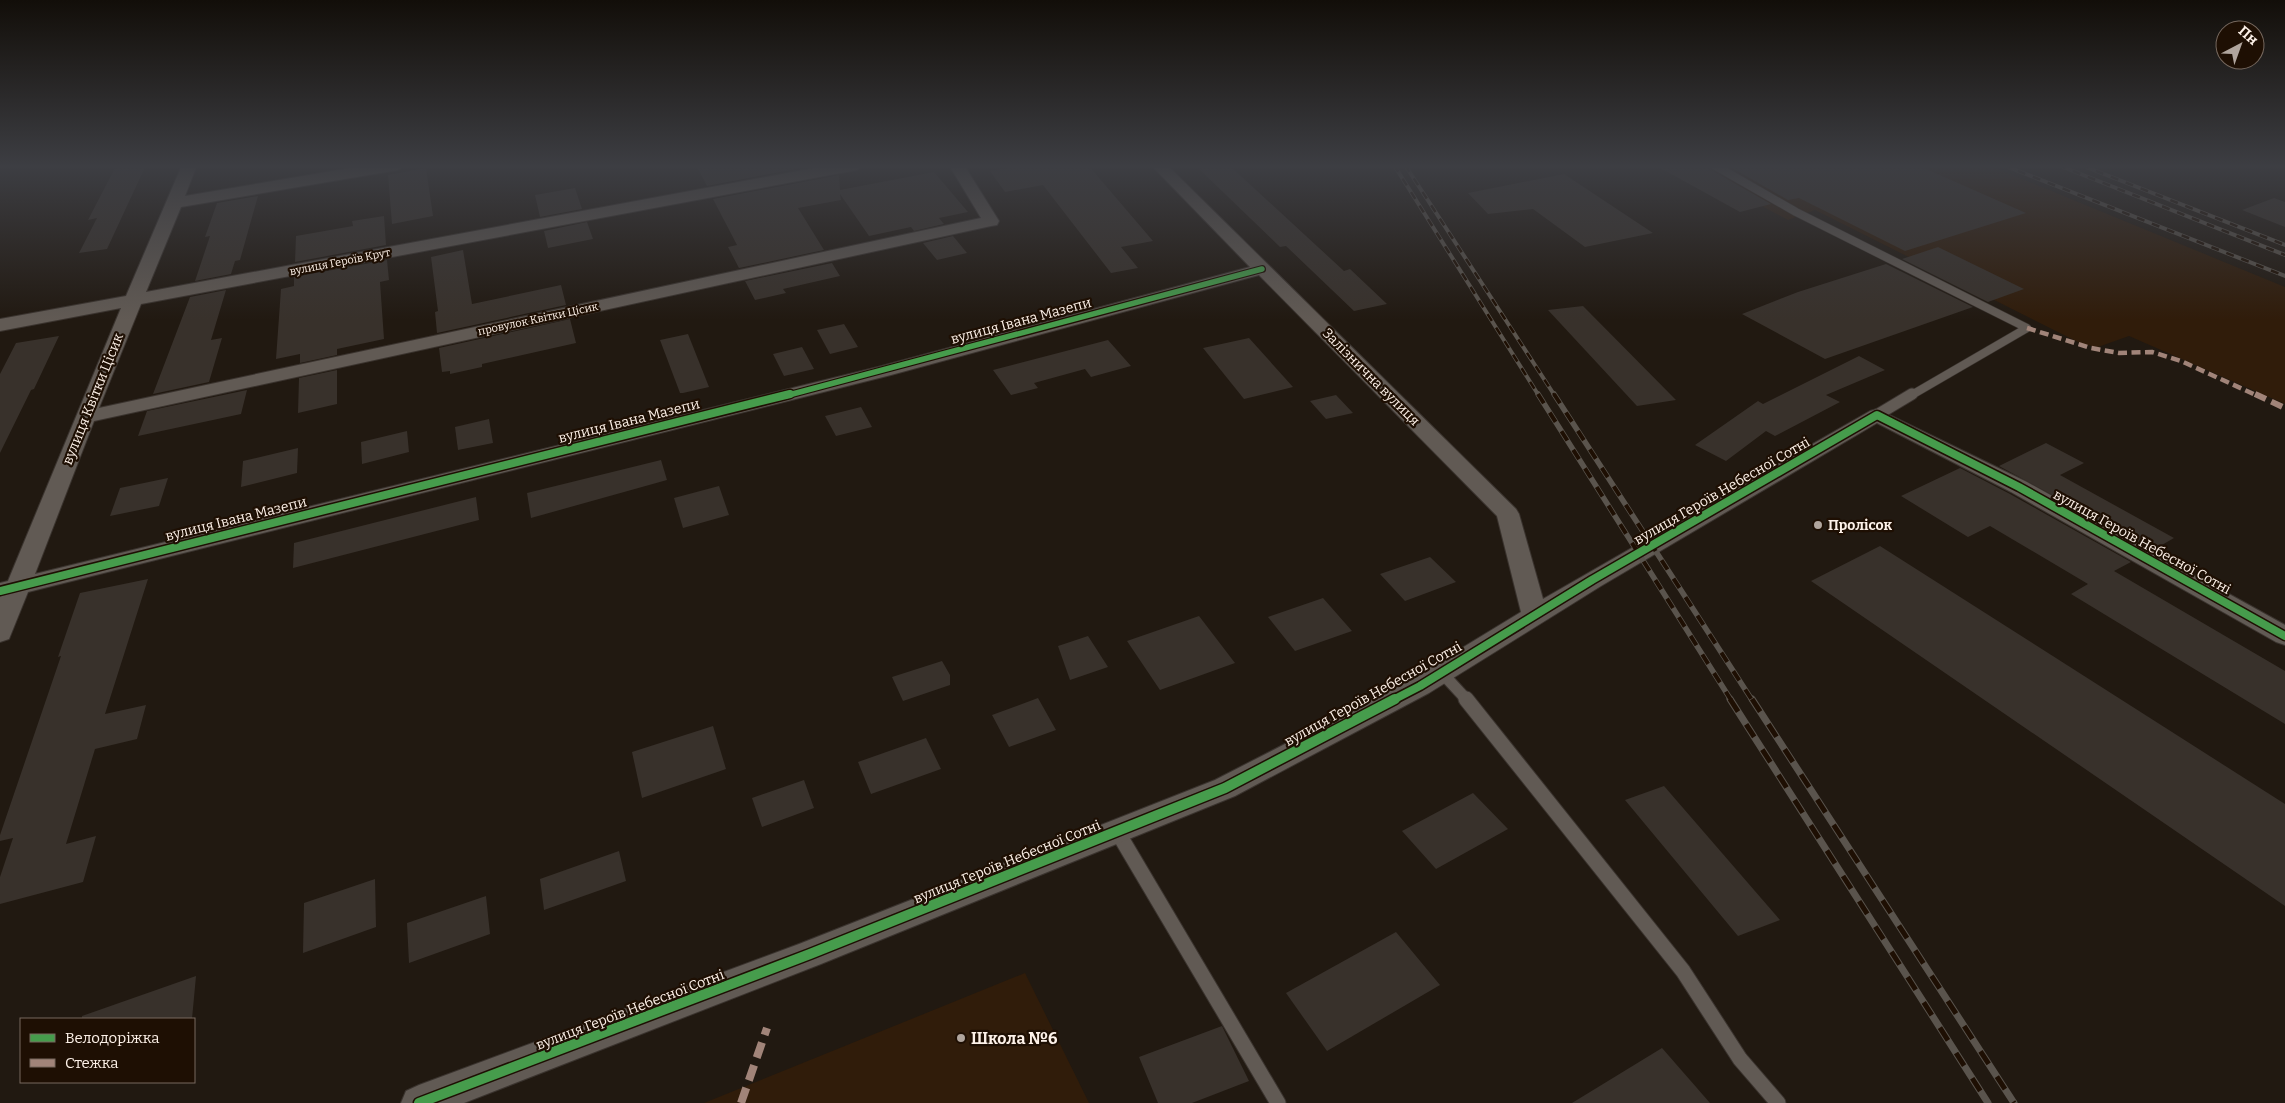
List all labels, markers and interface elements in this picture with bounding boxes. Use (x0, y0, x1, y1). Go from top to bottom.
north arrow (2215, 20, 2265, 70)
text: Пн (2235, 23, 2261, 49)
street label: вулиця Героїв Крут (289, 246, 392, 278)
street label: вулиця Івана Мазепи (949, 294, 1093, 348)
street label: провулок Квітки Цісик (477, 300, 600, 338)
street label: Залізнична вулиця (1319, 325, 1423, 429)
street label: вулиця Квітки Цісик (59, 330, 127, 467)
street label: вулиця Івана Мазепи (557, 395, 701, 447)
street label: вулиця Героїв Небесної Сотні (1631, 434, 1813, 548)
street label: вулиця Героїв Небесної Сотні (2050, 486, 2234, 598)
street label: вулиця Івана Мазепи (164, 493, 308, 545)
place label: Пролісок (1828, 517, 1893, 534)
marker: Пролісок (1812, 519, 1824, 531)
street label: вулиця Героїв Небесної Сотні (1281, 638, 1465, 750)
street label: вулиця Героїв Небесної Сотні (911, 817, 1103, 907)
street label: вулиця Героїв Небесної Сотні (534, 966, 726, 1054)
legend (20, 1018, 195, 1083)
text: Велодоріжка (65, 1029, 159, 1047)
place label: Школа №6 (971, 1029, 1058, 1048)
marker: Школа №6 (955, 1032, 967, 1044)
text: Стежка (65, 1054, 118, 1072)

